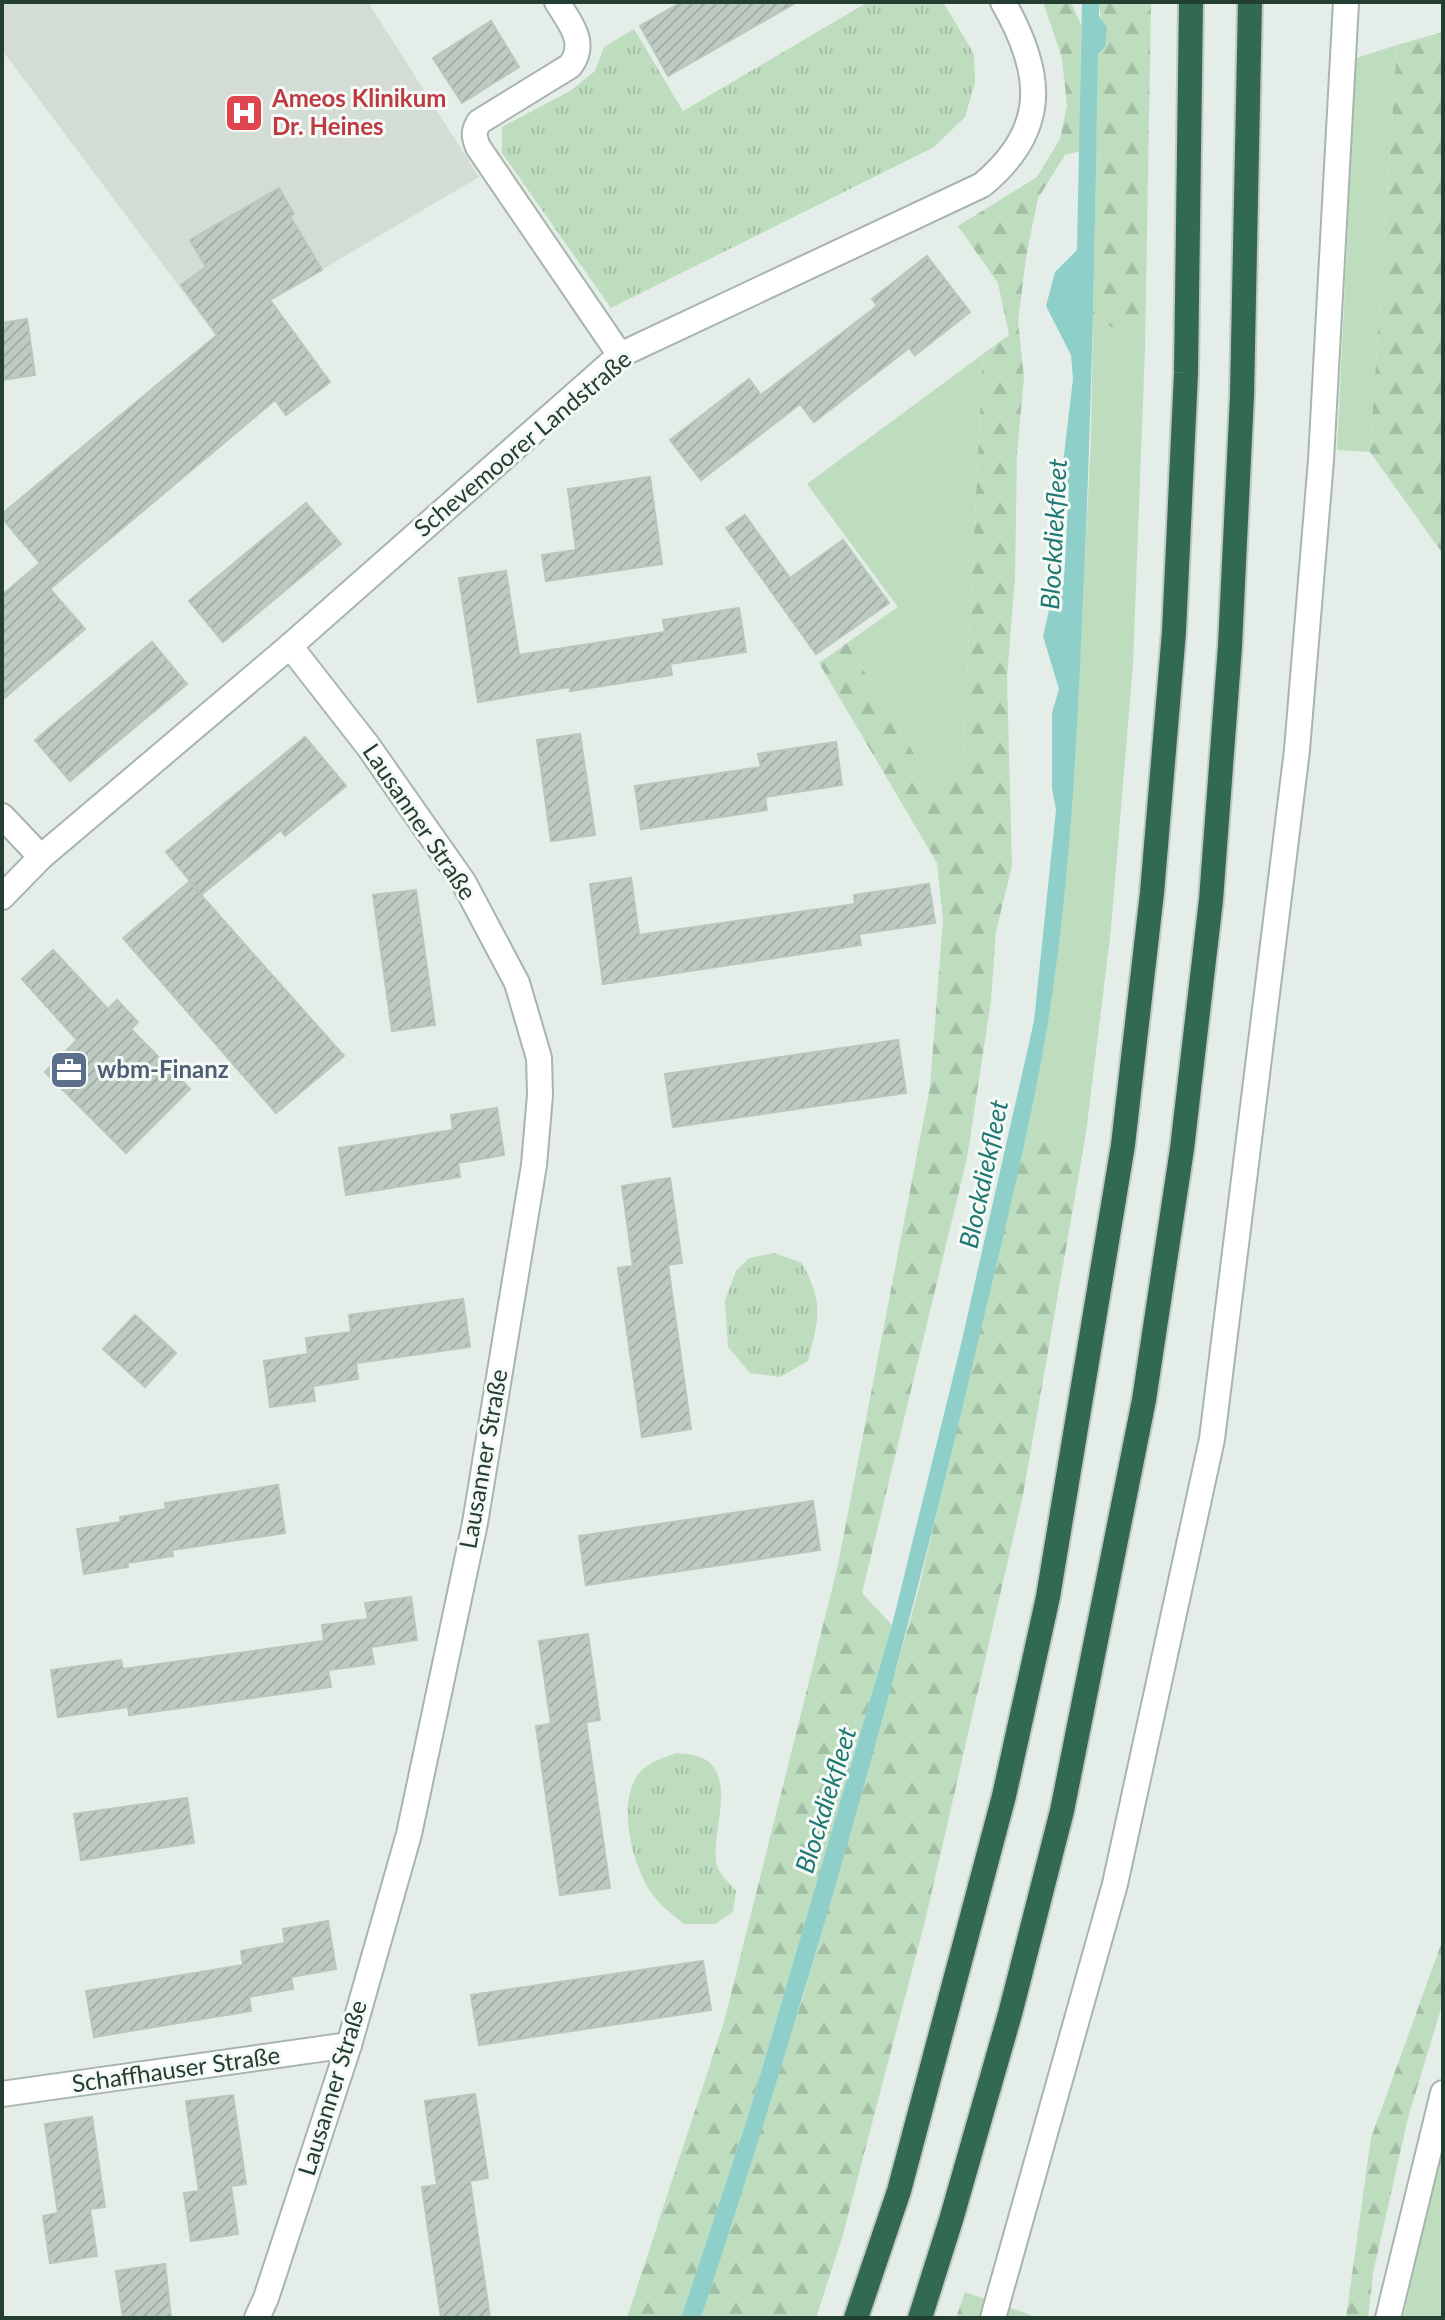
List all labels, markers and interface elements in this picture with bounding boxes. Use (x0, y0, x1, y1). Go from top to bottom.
place label: Ameos Klinikum Dr. Heines (271, 83, 446, 140)
hospital icon: Ameos Klinikum Dr. Heines (223, 92, 265, 134)
street label: Schevemoorer Landstraße (408, 344, 636, 542)
water label: Blockdiekfleet (1033, 458, 1073, 610)
street label: Lausanner Straße (357, 738, 483, 905)
office icon: wbm-Finanz (48, 1049, 90, 1091)
place label: wbm-Finanz (97, 1054, 229, 1083)
water label: Blockdiekfleet (952, 1097, 1014, 1251)
street label: Lausanner Straße (452, 1367, 513, 1551)
water label: Blockdiekfleet (788, 1723, 862, 1877)
street label: Lausanner Straße (291, 1996, 372, 2179)
street label: Schaffhauser Straße (70, 2040, 282, 2097)

